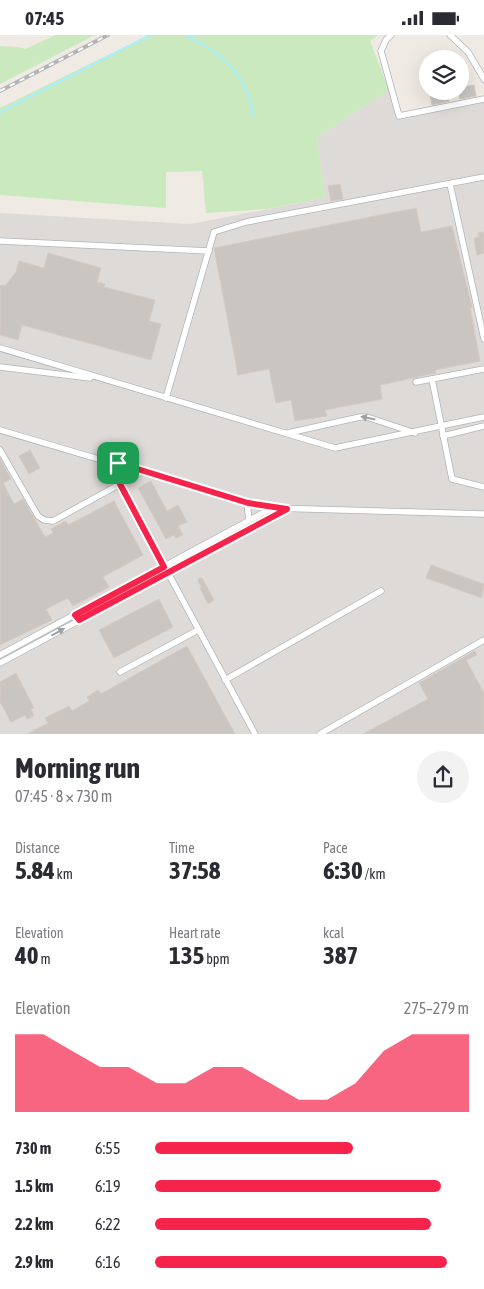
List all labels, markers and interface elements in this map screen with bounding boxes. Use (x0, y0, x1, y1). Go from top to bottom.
text: 07:45 (25, 7, 64, 29)
map controls (419, 50, 469, 100)
button: layers (419, 50, 469, 100)
one-way arrow (360, 414, 376, 422)
pin (97, 442, 139, 484)
icon: arrive (104, 449, 132, 477)
one-way arrow (52, 627, 65, 636)
button: share (417, 751, 469, 803)
text: Morning run (15, 752, 140, 784)
text: 07:45 · 8 × 730 m (15, 787, 112, 805)
text: Distance (15, 840, 60, 856)
text: Time (169, 840, 195, 856)
text: Pace (323, 840, 348, 856)
text: 5.84 (15, 856, 55, 884)
text: 37:58 (169, 856, 220, 884)
text: 6:30 (323, 856, 363, 884)
text: km (55, 866, 73, 882)
text: /km (363, 866, 386, 882)
text: Elevation (15, 925, 64, 941)
text: Heart rate (169, 925, 221, 941)
text: kcal (323, 925, 344, 941)
text: 40 (15, 941, 39, 969)
text: 135 (169, 941, 204, 969)
text: 387 (323, 941, 358, 969)
text: m (39, 951, 51, 967)
text: bpm (204, 951, 230, 967)
text: Elevation (15, 999, 70, 1017)
text: 275–279 m (404, 999, 469, 1017)
text: 730 m (15, 1139, 51, 1157)
text: 6:55 (95, 1139, 120, 1157)
text: 1.5 km (15, 1177, 54, 1195)
text: 6:19 (95, 1177, 120, 1195)
text: 2.2 km (15, 1215, 54, 1233)
text: 6:22 (95, 1215, 120, 1233)
text: 2.9 km (15, 1253, 54, 1271)
text: 6:16 (95, 1253, 120, 1271)

